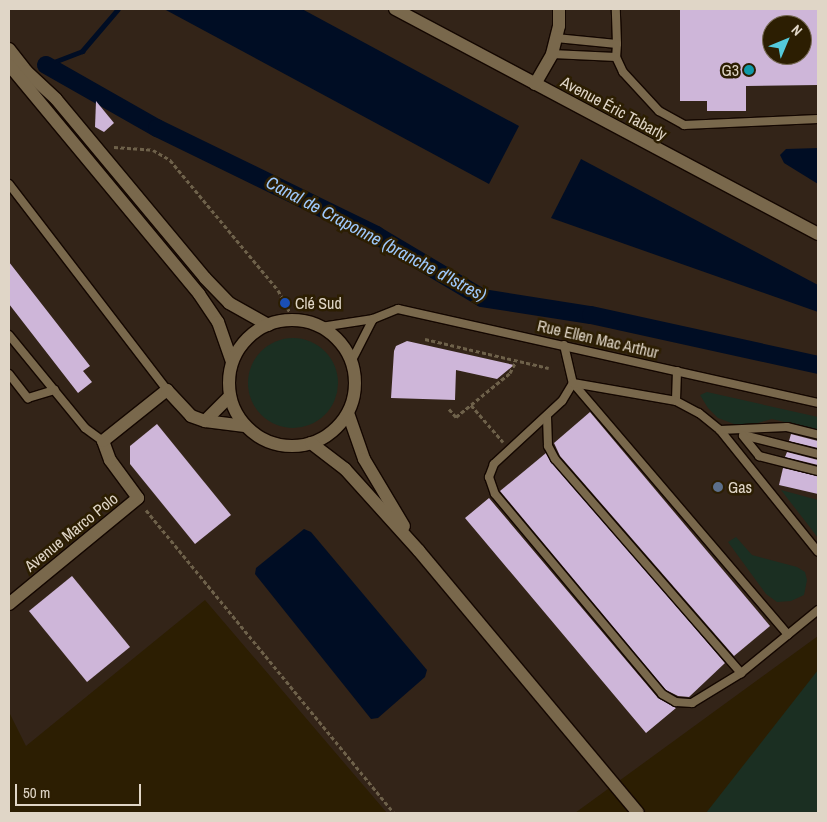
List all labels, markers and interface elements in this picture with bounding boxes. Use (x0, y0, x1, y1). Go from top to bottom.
north arrow (762, 15, 812, 65)
text: N (788, 21, 806, 39)
place label: G3 (721, 60, 739, 80)
marker: G3 (743, 64, 755, 76)
street label: Avenue Éric Tabarly (558, 72, 670, 144)
water label: Canal de Craponne (branche d'Istres) (262, 172, 490, 306)
place label: Clé Sud (295, 293, 342, 313)
marker: Clé Sud (279, 297, 291, 309)
street label: Rue Ellen Mac Arthur (535, 316, 661, 362)
place label: Gas (728, 477, 752, 497)
marker: Gas (712, 481, 724, 493)
street label: Avenue Marco Polo (21, 489, 121, 575)
scale bar (18, 774, 144, 806)
text: 50 m (23, 782, 50, 803)

